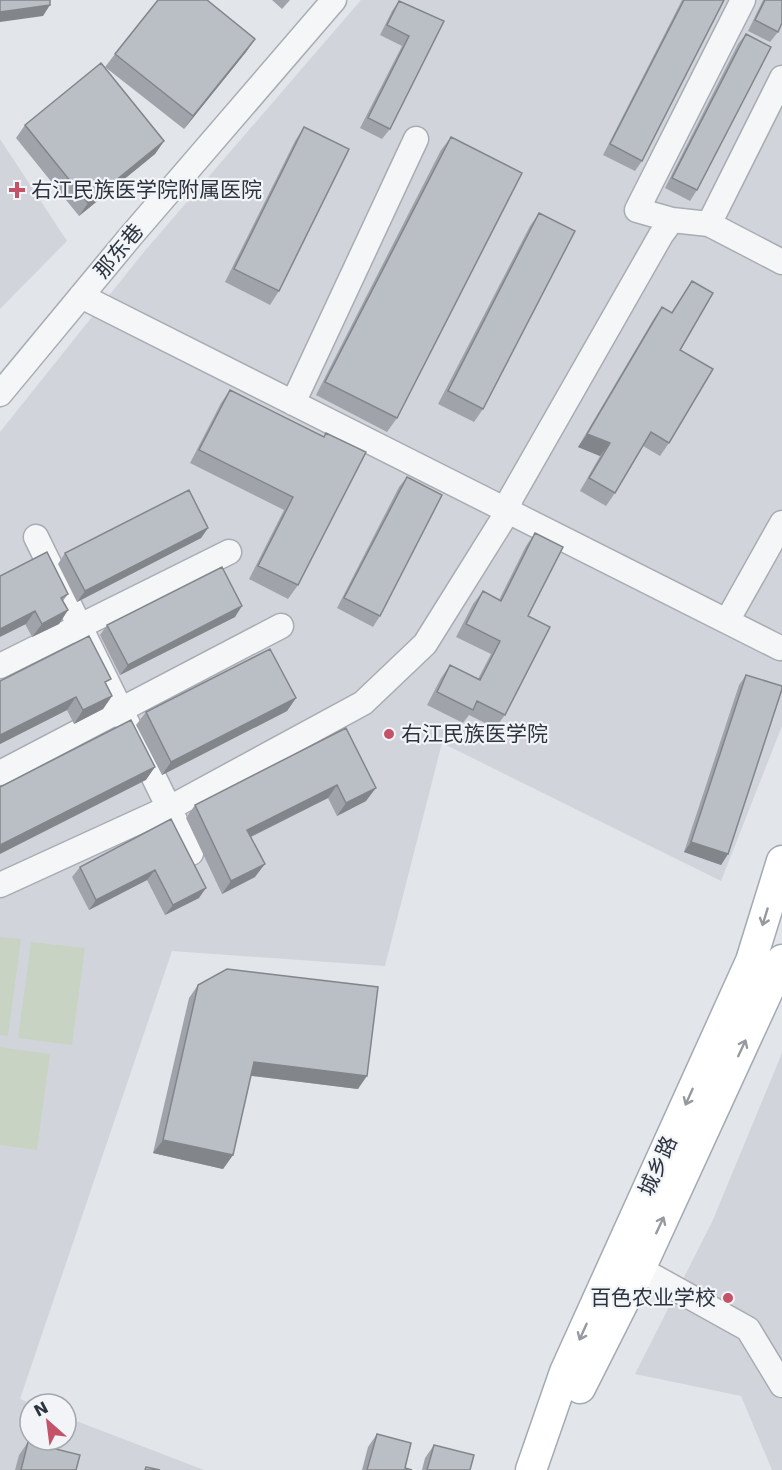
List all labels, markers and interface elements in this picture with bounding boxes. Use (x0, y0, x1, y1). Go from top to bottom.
place label: 右江民族医学院附属医院 (31, 178, 262, 202)
marker: 右江民族医学院附属医院 (8, 181, 26, 199)
street label: 那东巷 (90, 219, 148, 283)
place label: 右江民族医学院 (401, 722, 548, 746)
marker: 右江民族医学院 (382, 727, 396, 741)
one-way arrow (758, 907, 769, 926)
one-way arrow (737, 1039, 748, 1057)
one-way arrow (683, 1087, 695, 1105)
street label: 城乡路 (634, 1132, 682, 1200)
one-way arrow (655, 1217, 667, 1235)
place label: 百色农业学校 (590, 1286, 716, 1310)
marker: 百色农业学校 (721, 1291, 735, 1305)
one-way arrow (577, 1322, 588, 1340)
north arrow (18, 1392, 78, 1452)
text: N (31, 1398, 52, 1421)

